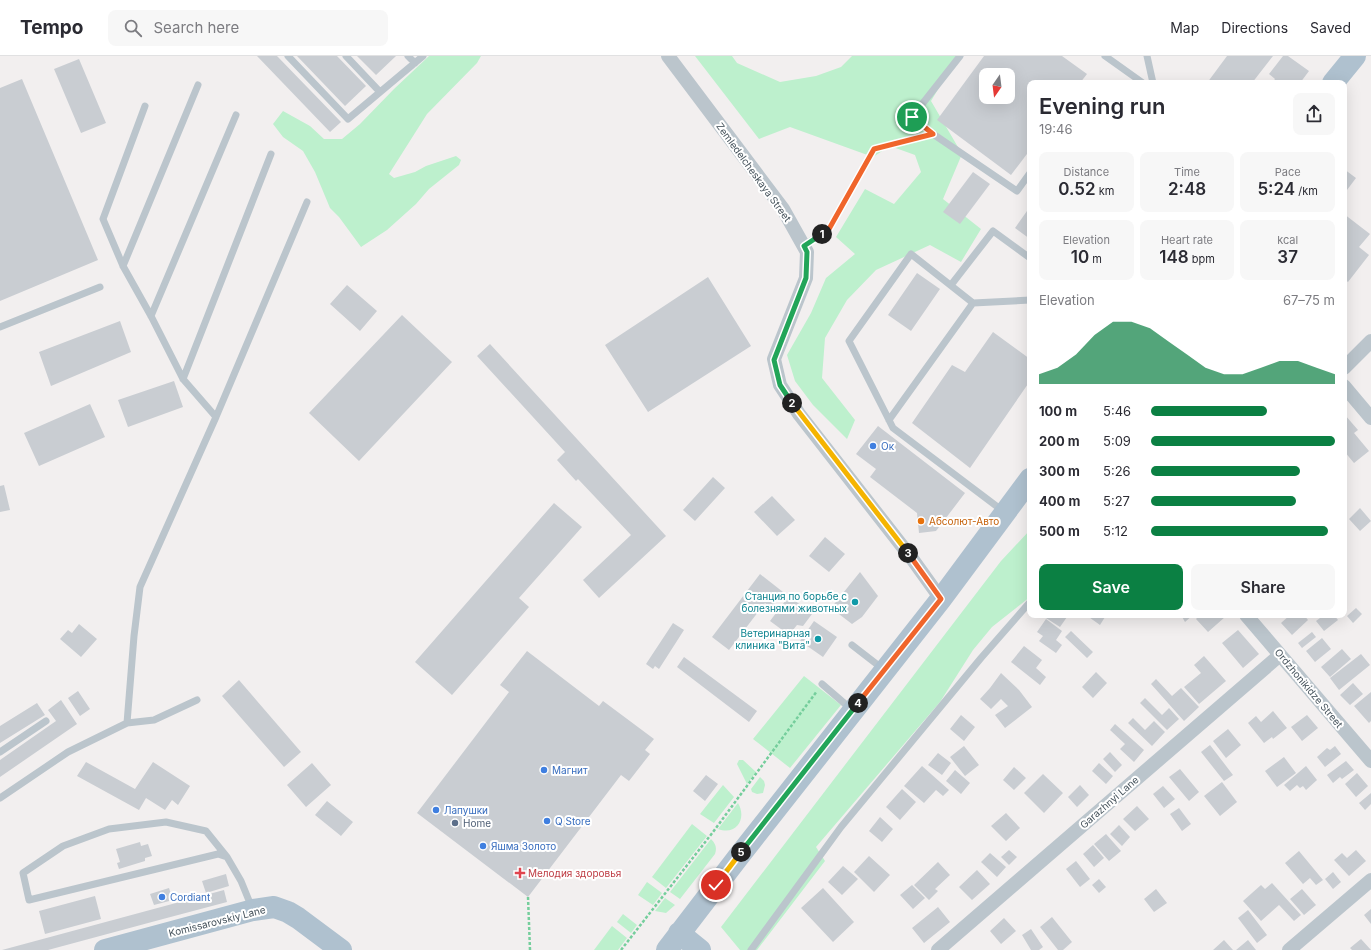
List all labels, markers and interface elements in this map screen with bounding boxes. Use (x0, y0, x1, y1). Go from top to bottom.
search box (108, 10, 388, 46)
text: Tempo (20, 16, 84, 39)
icon: search (122, 17, 144, 39)
text: Search here (154, 18, 239, 37)
text: Map (1170, 19, 1199, 36)
text: Directions (1221, 19, 1288, 36)
text: Saved (1310, 19, 1351, 36)
north arrow (979, 68, 1015, 104)
map controls (979, 68, 1015, 104)
text: Evening run (1039, 93, 1165, 119)
button: share (1293, 93, 1335, 135)
pin (895, 100, 929, 134)
icon: arrive (901, 106, 923, 128)
street label: Zemledelcheskaya Street (714, 120, 794, 224)
text: 19:46 (1039, 121, 1073, 137)
text: Distance (1064, 165, 1109, 179)
text: Time (1174, 165, 1200, 179)
text: Pace (1275, 165, 1301, 179)
text: 0.52 (1058, 179, 1096, 199)
text: 2:48 (1168, 179, 1206, 199)
text: 5:24 (1257, 179, 1295, 199)
text: km (1096, 184, 1114, 198)
text: /km (1295, 184, 1318, 198)
pin: 1 (812, 224, 832, 244)
text: 1 (820, 227, 824, 241)
text: Elevation (1063, 233, 1110, 247)
text: Heart rate (1161, 233, 1213, 247)
text: kcal (1277, 233, 1298, 247)
text: 10 (1071, 247, 1089, 267)
text: 148 (1159, 247, 1189, 267)
text: 37 (1277, 247, 1298, 267)
text: m (1089, 252, 1102, 266)
text: bpm (1189, 252, 1215, 266)
text: Elevation (1039, 292, 1095, 308)
text: 67–75 m (1283, 292, 1335, 308)
pin: 2 (782, 393, 802, 413)
text: 2 (789, 396, 795, 410)
text: 100 m (1039, 403, 1077, 419)
text: 5:46 (1103, 403, 1131, 419)
text: 200 m (1039, 433, 1080, 449)
text: 5:09 (1103, 433, 1131, 449)
place label: Ок (881, 440, 895, 452)
marker: Ок (868, 441, 878, 451)
text: 300 m (1039, 463, 1080, 479)
text: 5:26 (1103, 463, 1131, 479)
text: 400 m (1039, 493, 1080, 509)
text: 5:27 (1103, 493, 1130, 509)
place label: Абсолют-Авто (929, 515, 999, 527)
marker: Абсолют-Авто (916, 516, 926, 526)
text: 500 m (1039, 523, 1080, 539)
text: 5:12 (1103, 523, 1128, 539)
pin: 3 (898, 543, 918, 563)
text: 3 (904, 546, 912, 560)
button: Save (1039, 564, 1183, 610)
button: Share (1191, 564, 1335, 610)
place label: Станция по борьбе с болезнями животных (741, 590, 848, 614)
marker: Станция по борьбе с болезнями животных (850, 597, 860, 607)
place label: Ветеринарная клиника "Вита" (735, 627, 810, 651)
marker: Ветеринарная клиника "Вита" (813, 634, 823, 644)
street label: Ordzhonikidze Street (1272, 646, 1346, 730)
pin: 4 (848, 693, 868, 713)
text: 4 (854, 696, 862, 710)
place label: Магнит (552, 764, 588, 776)
marker: Магнит (539, 765, 549, 775)
street label: Garazhnyi Lane (1077, 773, 1141, 831)
place label: Лапушки (444, 804, 488, 816)
marker: Лапушки (431, 805, 441, 815)
place label: Q Store (555, 815, 591, 827)
marker: Q Store (542, 816, 552, 826)
place label: Home (463, 817, 491, 829)
marker: Home (450, 818, 460, 828)
place label: Яшма Золото (491, 840, 556, 852)
marker: Яшма Золото (478, 841, 488, 851)
pin: 5 (731, 842, 751, 862)
text: 5 (737, 845, 745, 859)
place label: Мелодия здоровья (528, 867, 621, 879)
marker: Мелодия здоровья (515, 868, 525, 878)
pin (699, 868, 733, 902)
icon: check (705, 874, 727, 896)
place label: Cordiant (170, 891, 211, 903)
marker: Cordiant (157, 892, 167, 902)
street label: Komissarovskiy Lane (167, 903, 267, 939)

